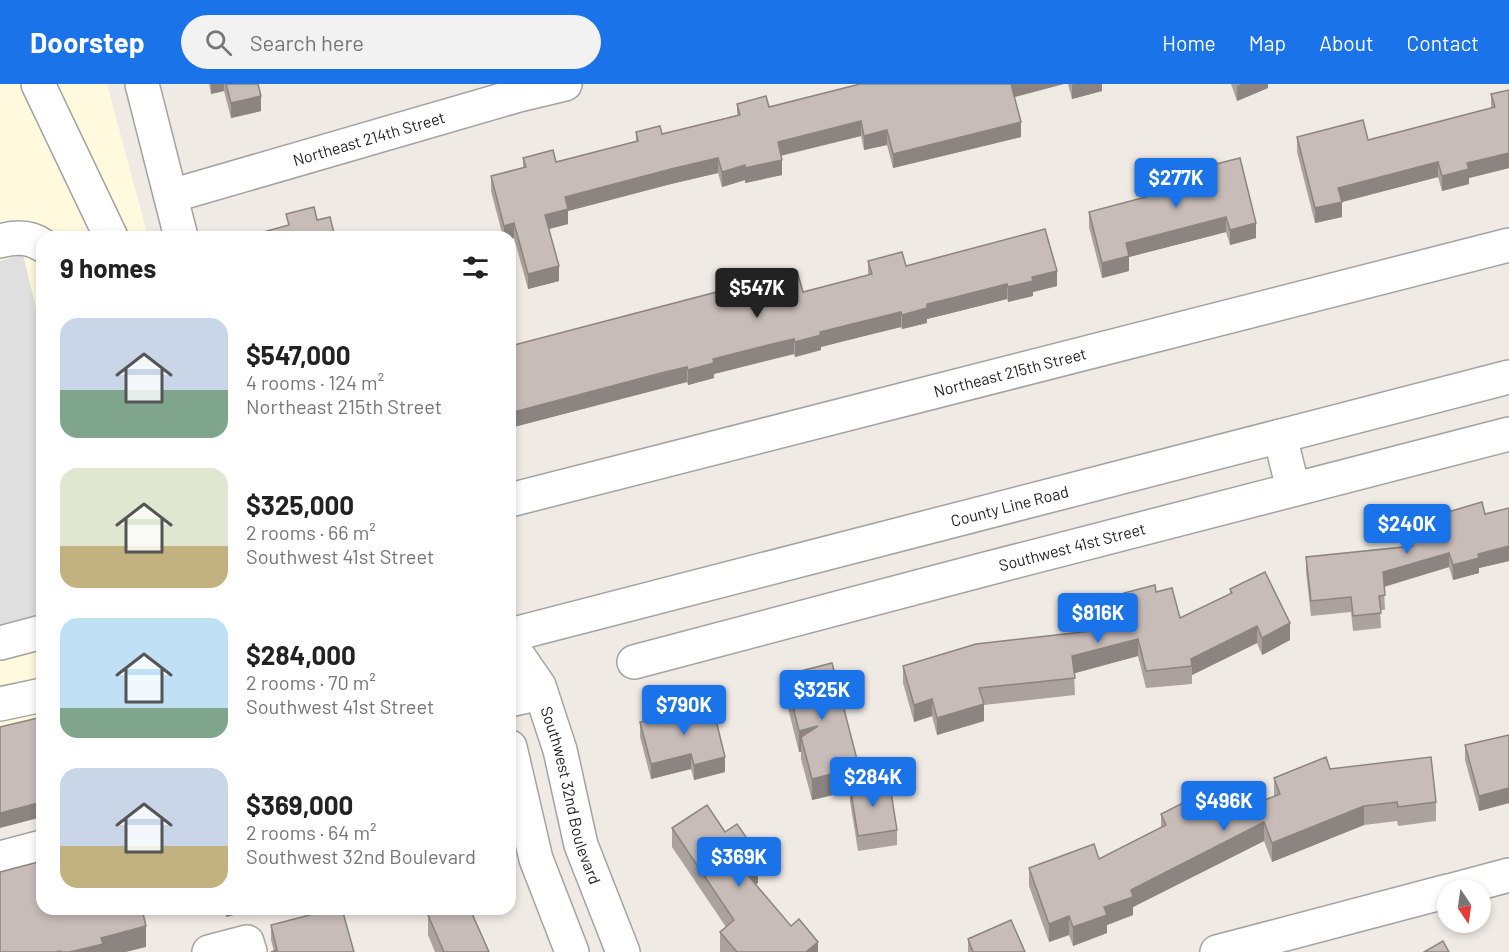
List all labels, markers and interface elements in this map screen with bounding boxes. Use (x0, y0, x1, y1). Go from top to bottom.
search box (181, 15, 601, 69)
text: Doorstep (30, 25, 145, 59)
icon: search (202, 26, 235, 59)
text: Search here (250, 29, 364, 55)
text: Home (1162, 30, 1216, 55)
text: Map (1249, 30, 1286, 55)
text: About (1319, 30, 1374, 55)
text: Contact (1407, 30, 1479, 55)
street label: Northeast 214th Street (290, 107, 447, 169)
pin: $277K (1134, 158, 1218, 209)
text: $277K (1149, 165, 1204, 189)
icon: filters (459, 251, 492, 284)
text: 9 homes (60, 252, 156, 283)
pin: $547K (715, 268, 799, 319)
text: $547K (729, 275, 785, 299)
text: $547,000 (246, 339, 351, 370)
icon: home (108, 342, 180, 414)
street label: Northeast 215th Street (931, 343, 1088, 401)
text: 4 rooms · 124 m² (246, 370, 384, 394)
text: Northeast 215th Street (246, 394, 442, 418)
street label: County Line Road (949, 481, 1070, 530)
text: $325,000 (246, 489, 354, 520)
icon: home (108, 492, 180, 564)
pin: $240K (1365, 504, 1449, 555)
text: $240K (1378, 511, 1436, 535)
street label: Southwest 41st Street (997, 518, 1147, 574)
text: 2 rooms · 66 m² (246, 520, 376, 544)
text: Southwest 41st Street (246, 544, 434, 568)
pin: $816K (1056, 593, 1140, 644)
text: $816K (1072, 600, 1124, 624)
text: $284,000 (246, 639, 356, 670)
icon: home (108, 642, 180, 714)
text: 2 rooms · 70 m² (246, 670, 376, 694)
pin: $325K (780, 670, 864, 721)
text: $325K (794, 677, 850, 701)
pin: $790K (642, 685, 726, 736)
text: $790K (656, 692, 712, 716)
text: Southwest 41st Street (246, 694, 434, 718)
street label: Southwest 32nd Boulevard (537, 704, 605, 887)
pin: $284K (831, 757, 915, 808)
text: $284K (844, 764, 902, 788)
pin: $496K (1182, 781, 1266, 832)
text: $496K (1195, 788, 1253, 812)
text: $369,000 (246, 789, 353, 820)
icon: home (108, 792, 180, 864)
text: 2 rooms · 64 m² (246, 820, 376, 844)
pin: $369K (697, 837, 781, 888)
text: Southwest 32nd Boulevard (246, 844, 476, 868)
text: $369K (711, 844, 767, 868)
north arrow (1437, 879, 1491, 933)
map controls (1437, 879, 1491, 933)

